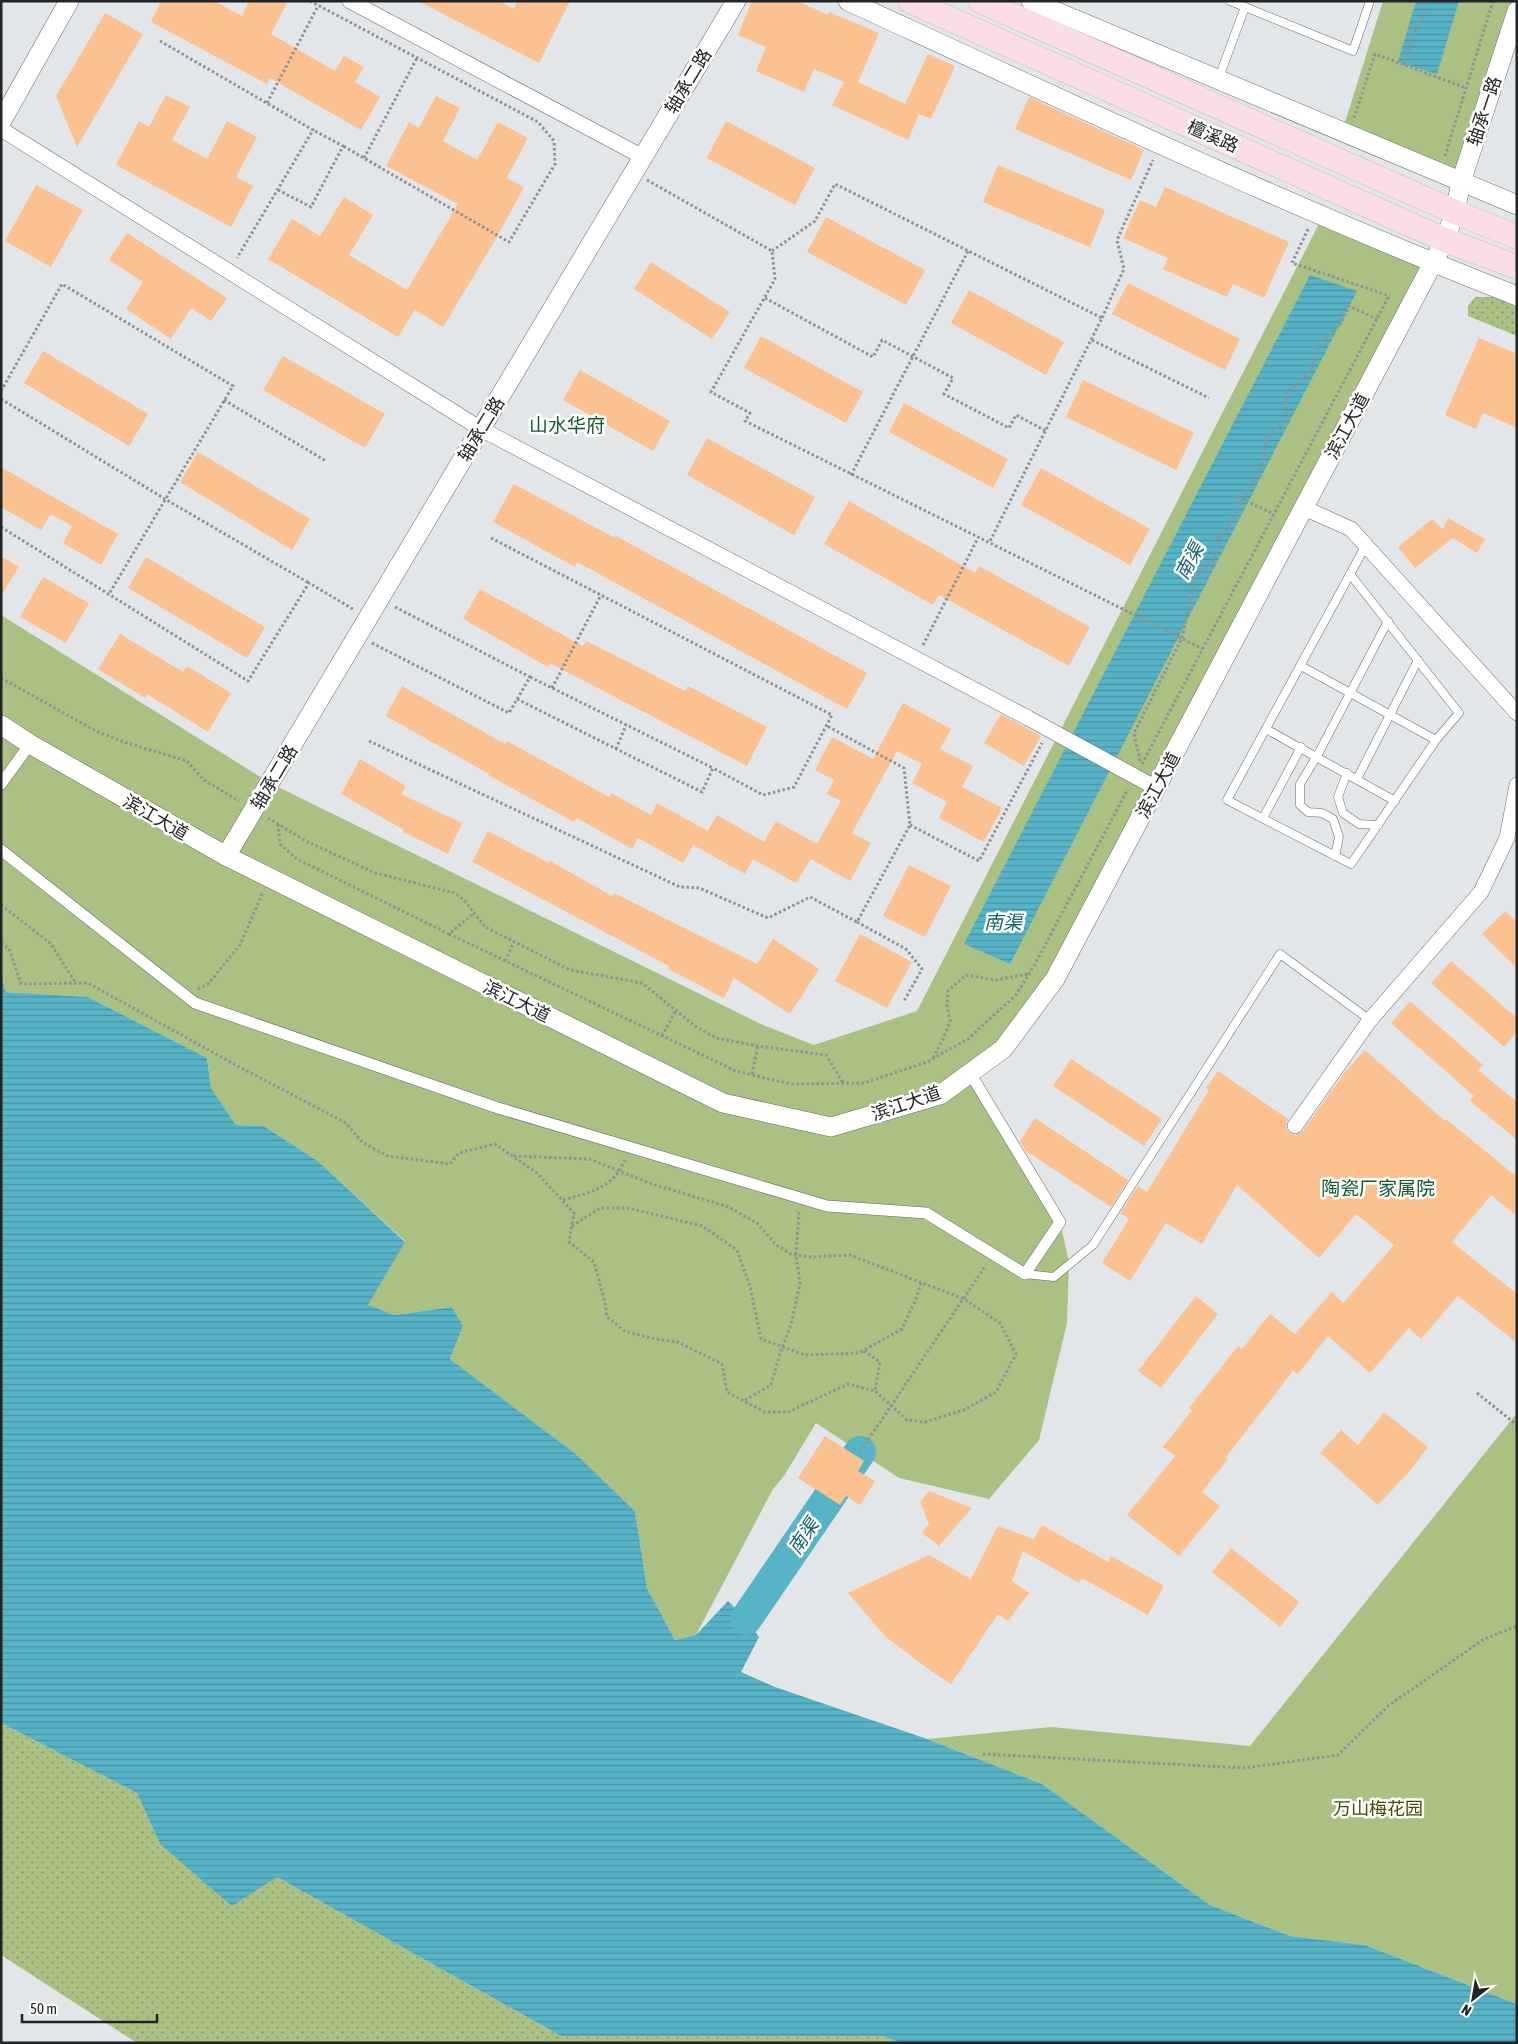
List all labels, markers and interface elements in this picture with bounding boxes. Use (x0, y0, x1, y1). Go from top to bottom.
street label: 轴承二路 (660, 45, 716, 117)
street label: 轴承一路 (1463, 74, 1505, 148)
street label: 檀溪路 (1184, 115, 1242, 157)
street label: 滨江大道 (1321, 389, 1373, 463)
street label: 轴承二路 (453, 393, 509, 465)
district label: 山水华府 (529, 414, 605, 436)
water label: 南渠 (1170, 536, 1209, 583)
street label: 轴承二路 (246, 741, 302, 813)
street label: 滨江大道 (1132, 748, 1184, 822)
street label: 滨江大道 (120, 790, 192, 844)
water label: 南渠 (984, 911, 1025, 933)
street label: 滨江大道 (480, 976, 554, 1026)
street label: 滨江大道 (869, 1081, 943, 1125)
district label: 陶瓷厂家属院 (1321, 1177, 1435, 1199)
water label: 南渠 (783, 1512, 824, 1558)
park label: 万山梅花园 (1333, 1798, 1423, 1819)
north arrow (1448, 1974, 1498, 2024)
scale bar (22, 1992, 158, 2024)
text: 50 m (30, 2000, 57, 2017)
text: N (1459, 2001, 1474, 2019)

